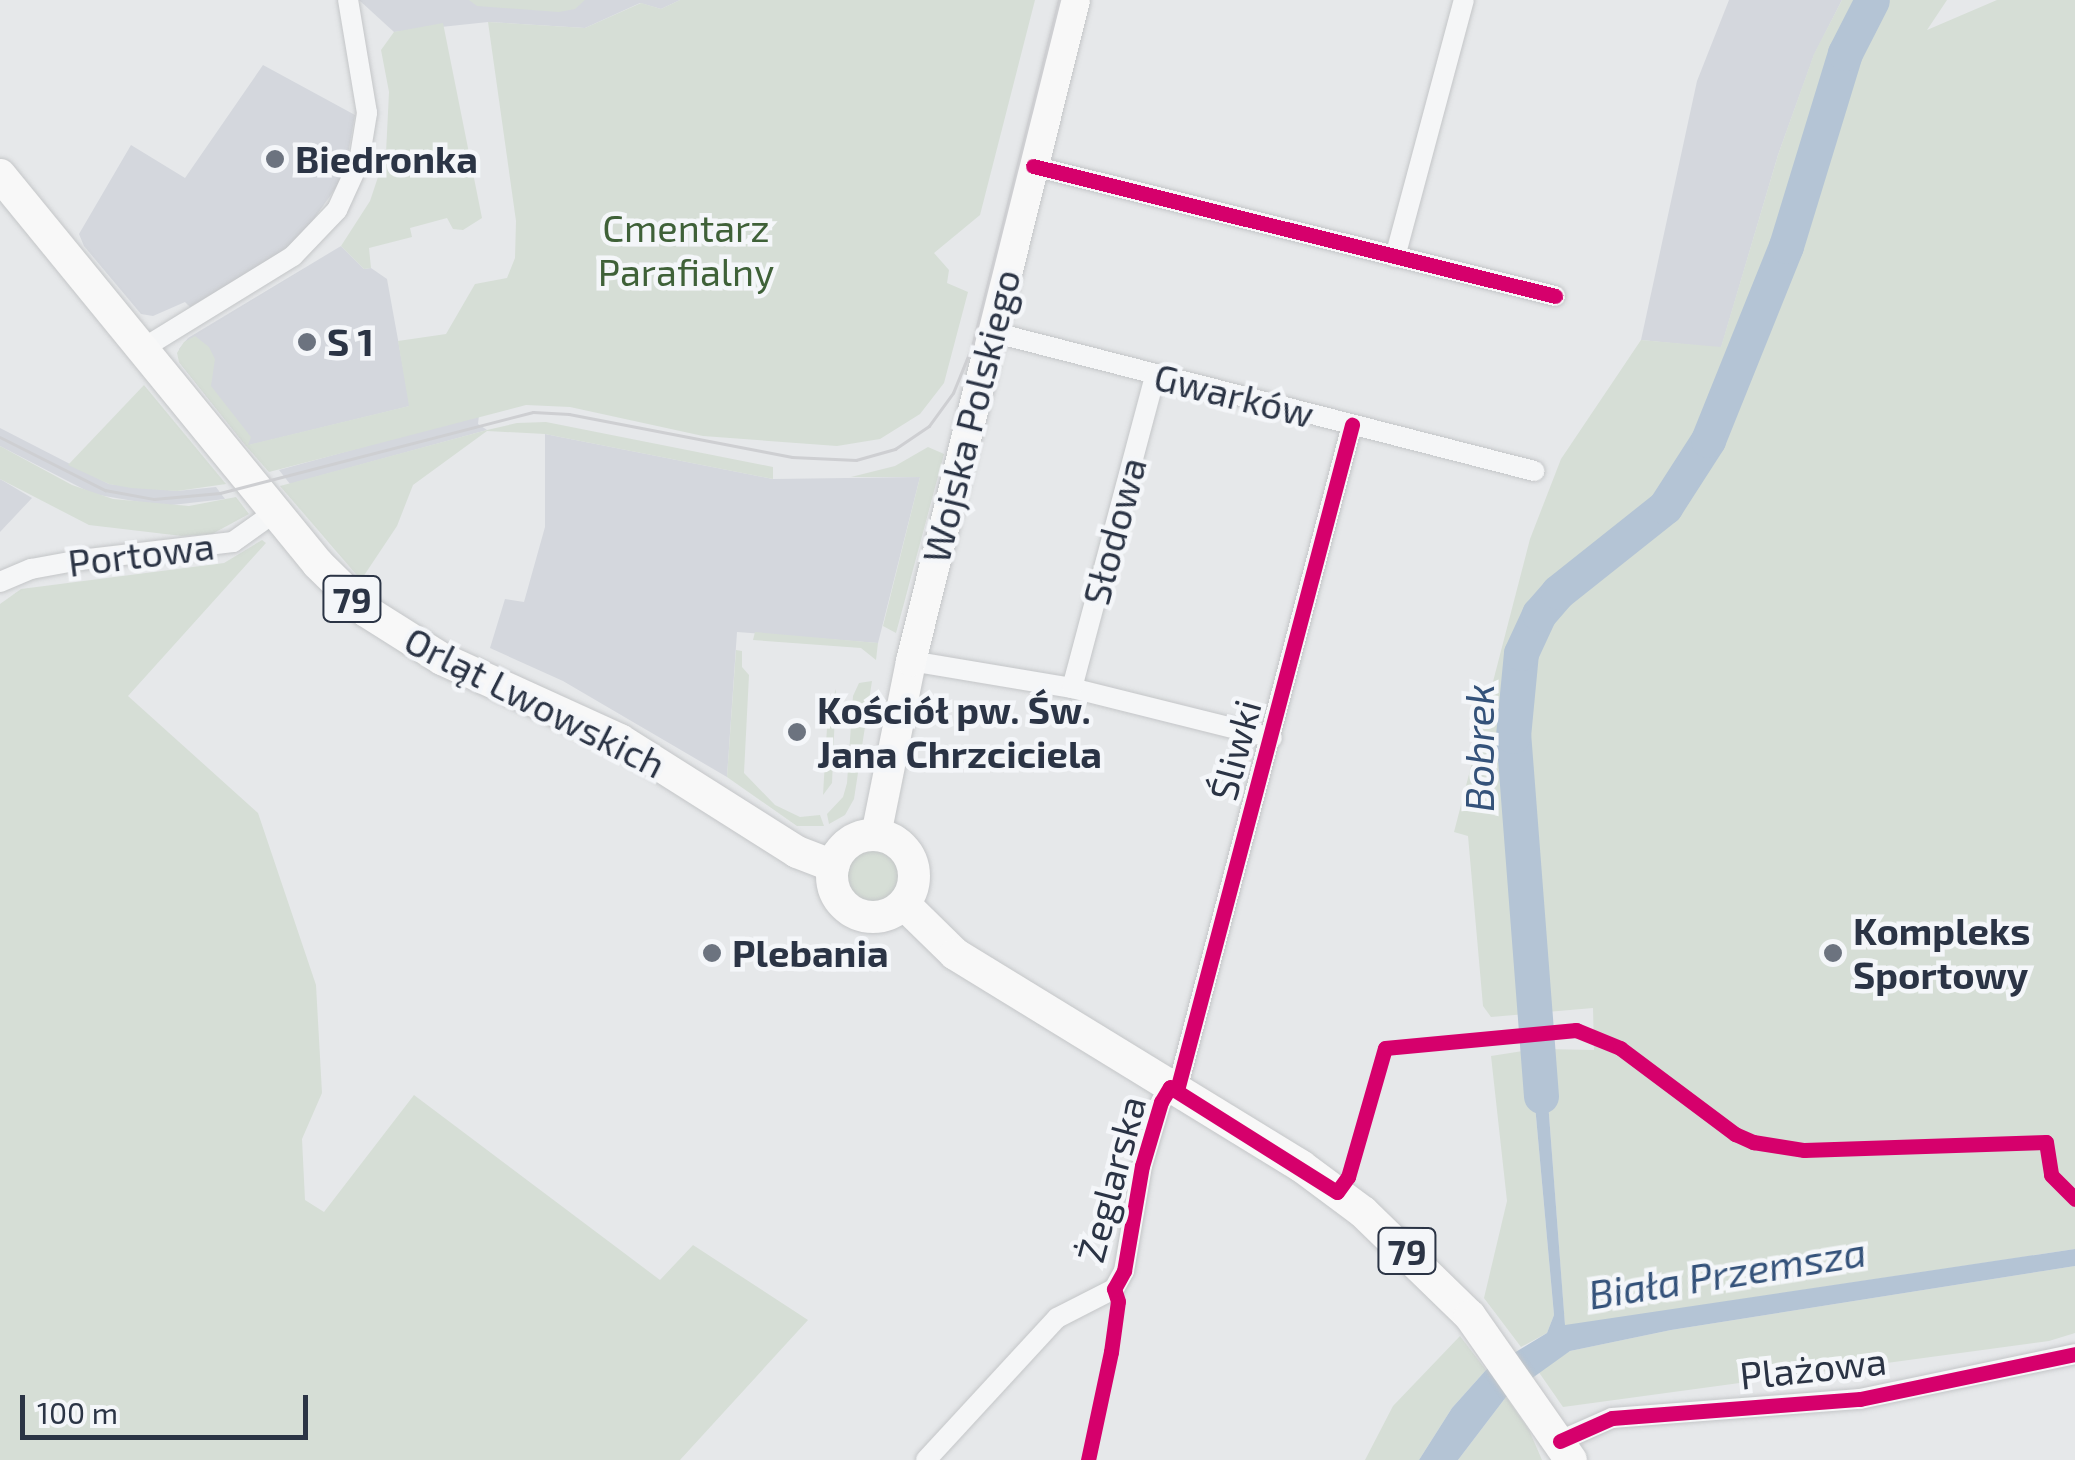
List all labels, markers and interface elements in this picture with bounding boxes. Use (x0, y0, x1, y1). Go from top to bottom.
place label: Biedronka (295, 136, 478, 182)
marker: Biedronka (264, 148, 286, 170)
park label: Cmentarz Parafialny (598, 205, 774, 294)
street label: Wojska Polskiego (913, 265, 1029, 567)
place label: S 1 (327, 319, 374, 365)
marker: S 1 (296, 331, 318, 353)
street label: Gwarków (1150, 353, 1318, 437)
street label: Słodowa (1072, 452, 1156, 610)
street label: Portowa (65, 522, 217, 586)
road number: 79 (322, 569, 382, 629)
street label: Orląt Lwowskich (397, 617, 673, 787)
water label: Bobrek (1454, 684, 1502, 812)
place label: Kościół pw. Św. Jana Chrzciciela (817, 687, 1102, 776)
street label: Śliwki (1200, 695, 1270, 805)
marker: Kościół pw. Św. Jana Chrzciciela (786, 721, 808, 743)
place label: Kompleks Sportowy (1853, 908, 2030, 998)
place label: Plebania (732, 930, 889, 976)
marker: Plebania (701, 942, 723, 964)
marker: Kompleks Sportowy (1822, 942, 1844, 964)
street label: Żeglarska (1067, 1091, 1155, 1267)
road number: 79 (1377, 1221, 1437, 1281)
water label: Biała Przemsza (1585, 1226, 1869, 1318)
street label: Plażowa (1737, 1338, 1889, 1398)
scale bar (25, 1375, 312, 1437)
text: 100 m (37, 1394, 118, 1430)

